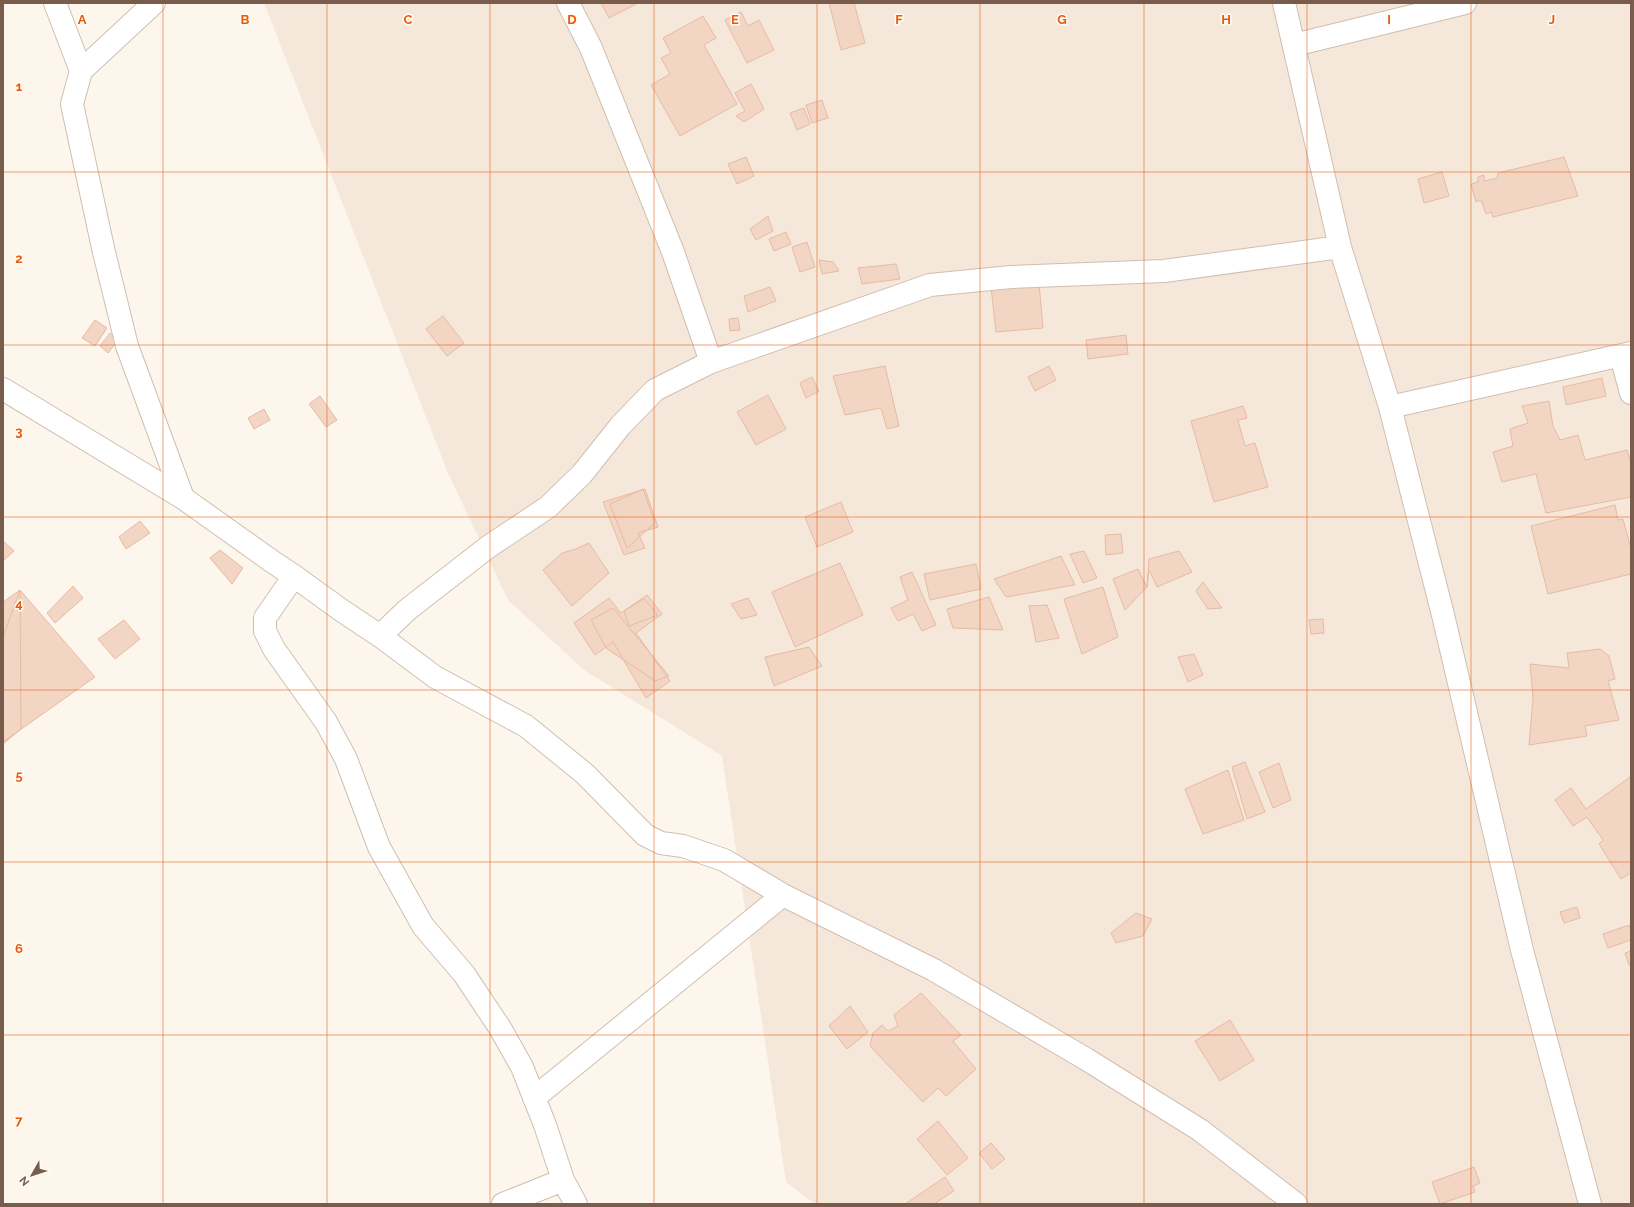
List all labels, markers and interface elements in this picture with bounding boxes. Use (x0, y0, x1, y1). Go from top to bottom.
text: A (78, 12, 87, 27)
text: B (241, 12, 250, 27)
text: C (404, 12, 413, 27)
text: D (567, 12, 577, 27)
text: E (731, 12, 739, 27)
text: F (895, 12, 903, 27)
text: G (1057, 12, 1067, 27)
text: H (1221, 12, 1231, 27)
text: I (1387, 12, 1391, 27)
text: J (1549, 12, 1555, 27)
text: 1 (16, 79, 23, 94)
text: 2 (15, 251, 23, 266)
text: 3 (15, 424, 23, 439)
text: 4 (15, 596, 23, 611)
text: 5 (15, 768, 23, 783)
text: 6 (15, 941, 23, 956)
text: 7 (15, 1113, 23, 1128)
north arrow (12, 1155, 52, 1195)
text: N (17, 1174, 32, 1188)

